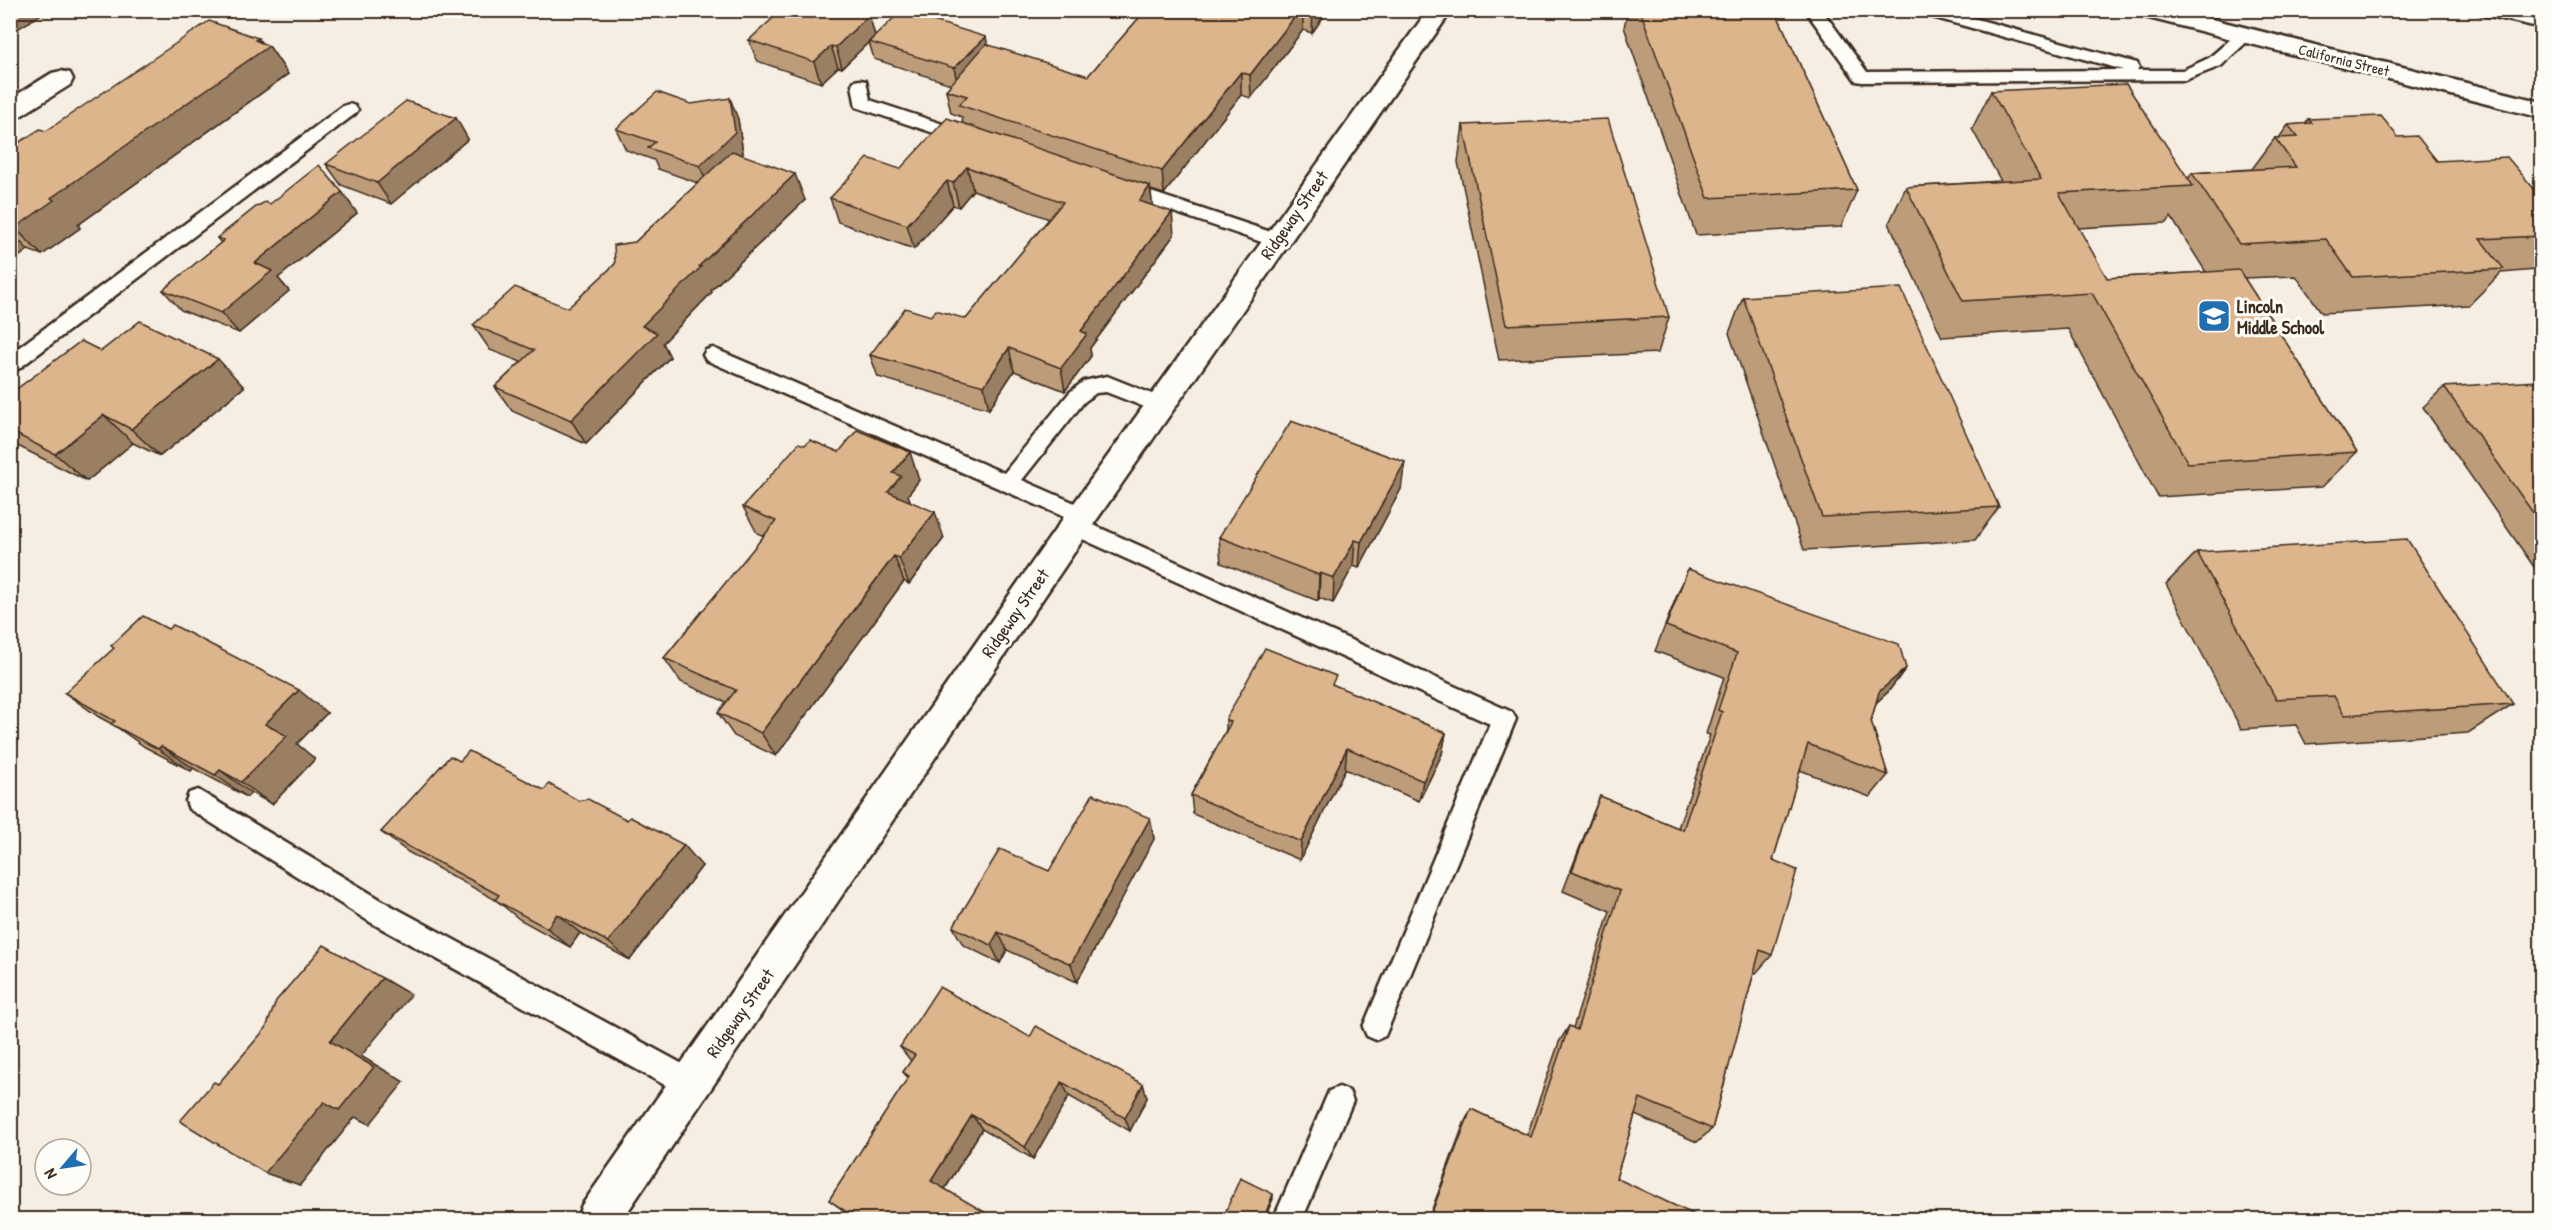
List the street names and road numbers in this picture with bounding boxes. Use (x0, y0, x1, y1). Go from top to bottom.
street label: California Street (2296, 39, 2392, 82)
street label: Ridgeway Street (1254, 165, 1334, 265)
street label: Ridgeway Street (975, 563, 1055, 663)
street label: Ridgeway Street (700, 963, 780, 1063)

